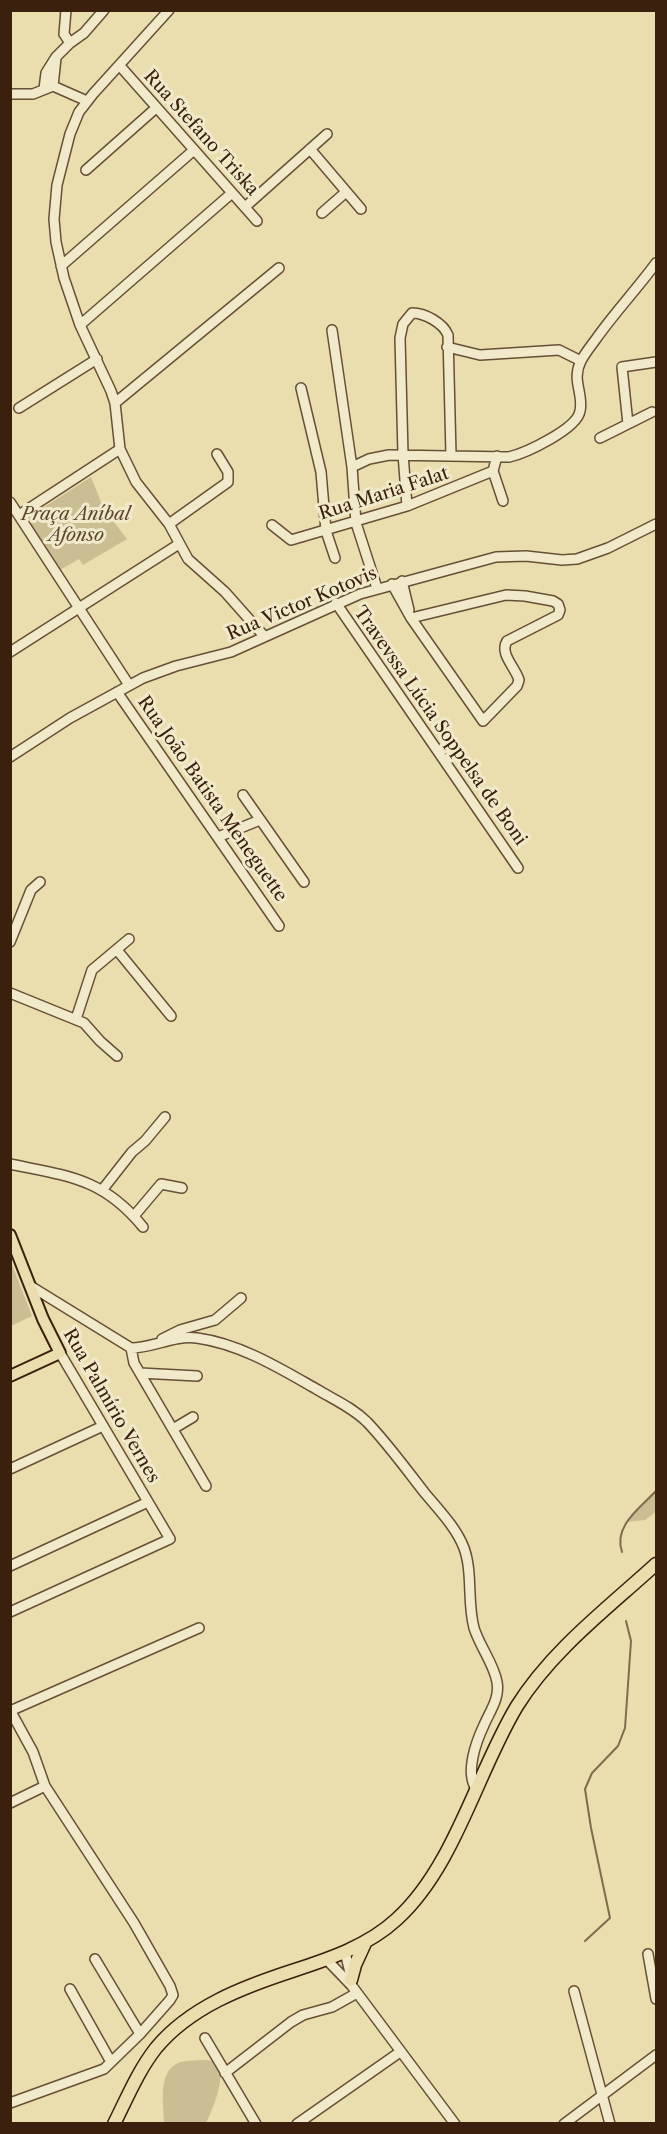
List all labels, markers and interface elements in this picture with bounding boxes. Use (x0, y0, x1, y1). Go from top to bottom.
street label: Rua Stefano Triska (139, 66, 263, 200)
street label: Rua Maria Falat (316, 463, 452, 525)
park label: Praça Aníbal Afonso (21, 504, 131, 546)
street label: Rua Victor Kotovis (224, 563, 380, 645)
street label: Travevssa Lúcia Soppelsa de Boni (349, 602, 531, 850)
street label: Rua João Batista Meneguette (133, 692, 291, 906)
street label: Rua Palmírio Vernes (58, 1325, 164, 1487)

